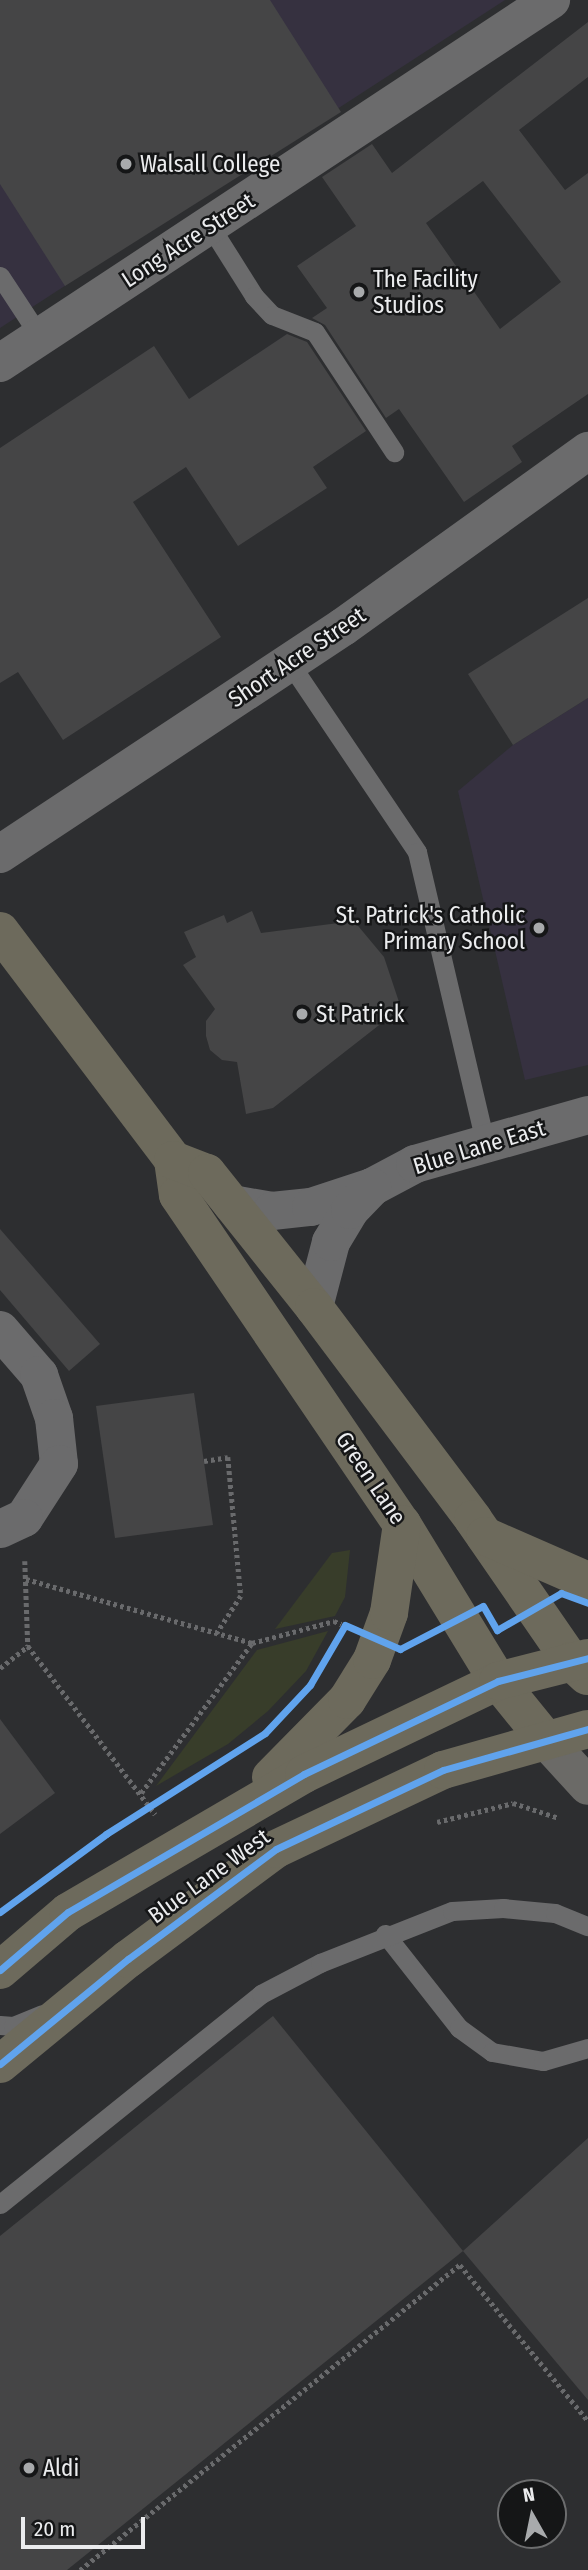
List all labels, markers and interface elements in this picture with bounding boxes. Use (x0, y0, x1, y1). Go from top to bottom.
place label: Walsall College (140, 150, 280, 178)
marker: Walsall College (118, 156, 134, 172)
street label: Long Acre Street (116, 187, 260, 293)
place label: The Facility Studios (373, 265, 478, 319)
marker: The Facility Studios (351, 284, 367, 300)
street label: Short Acre Street (223, 601, 371, 713)
place label: St. Patrick's Catholic Primary School (336, 901, 525, 955)
marker: St. Patrick's Catholic Primary School (531, 920, 547, 936)
place label: St Patrick (316, 1000, 404, 1028)
marker: St Patrick (294, 1006, 310, 1022)
street label: Blue Lane East (410, 1114, 548, 1180)
street label: Green Lane (330, 1427, 412, 1529)
street label: Blue Lane West (143, 1823, 275, 1929)
place label: Aldi (43, 2454, 79, 2482)
marker: Aldi (21, 2460, 37, 2476)
north arrow (497, 2479, 567, 2549)
text: N (522, 2482, 536, 2507)
scale bar (24, 2504, 149, 2548)
text: 20 m (34, 2516, 75, 2542)

